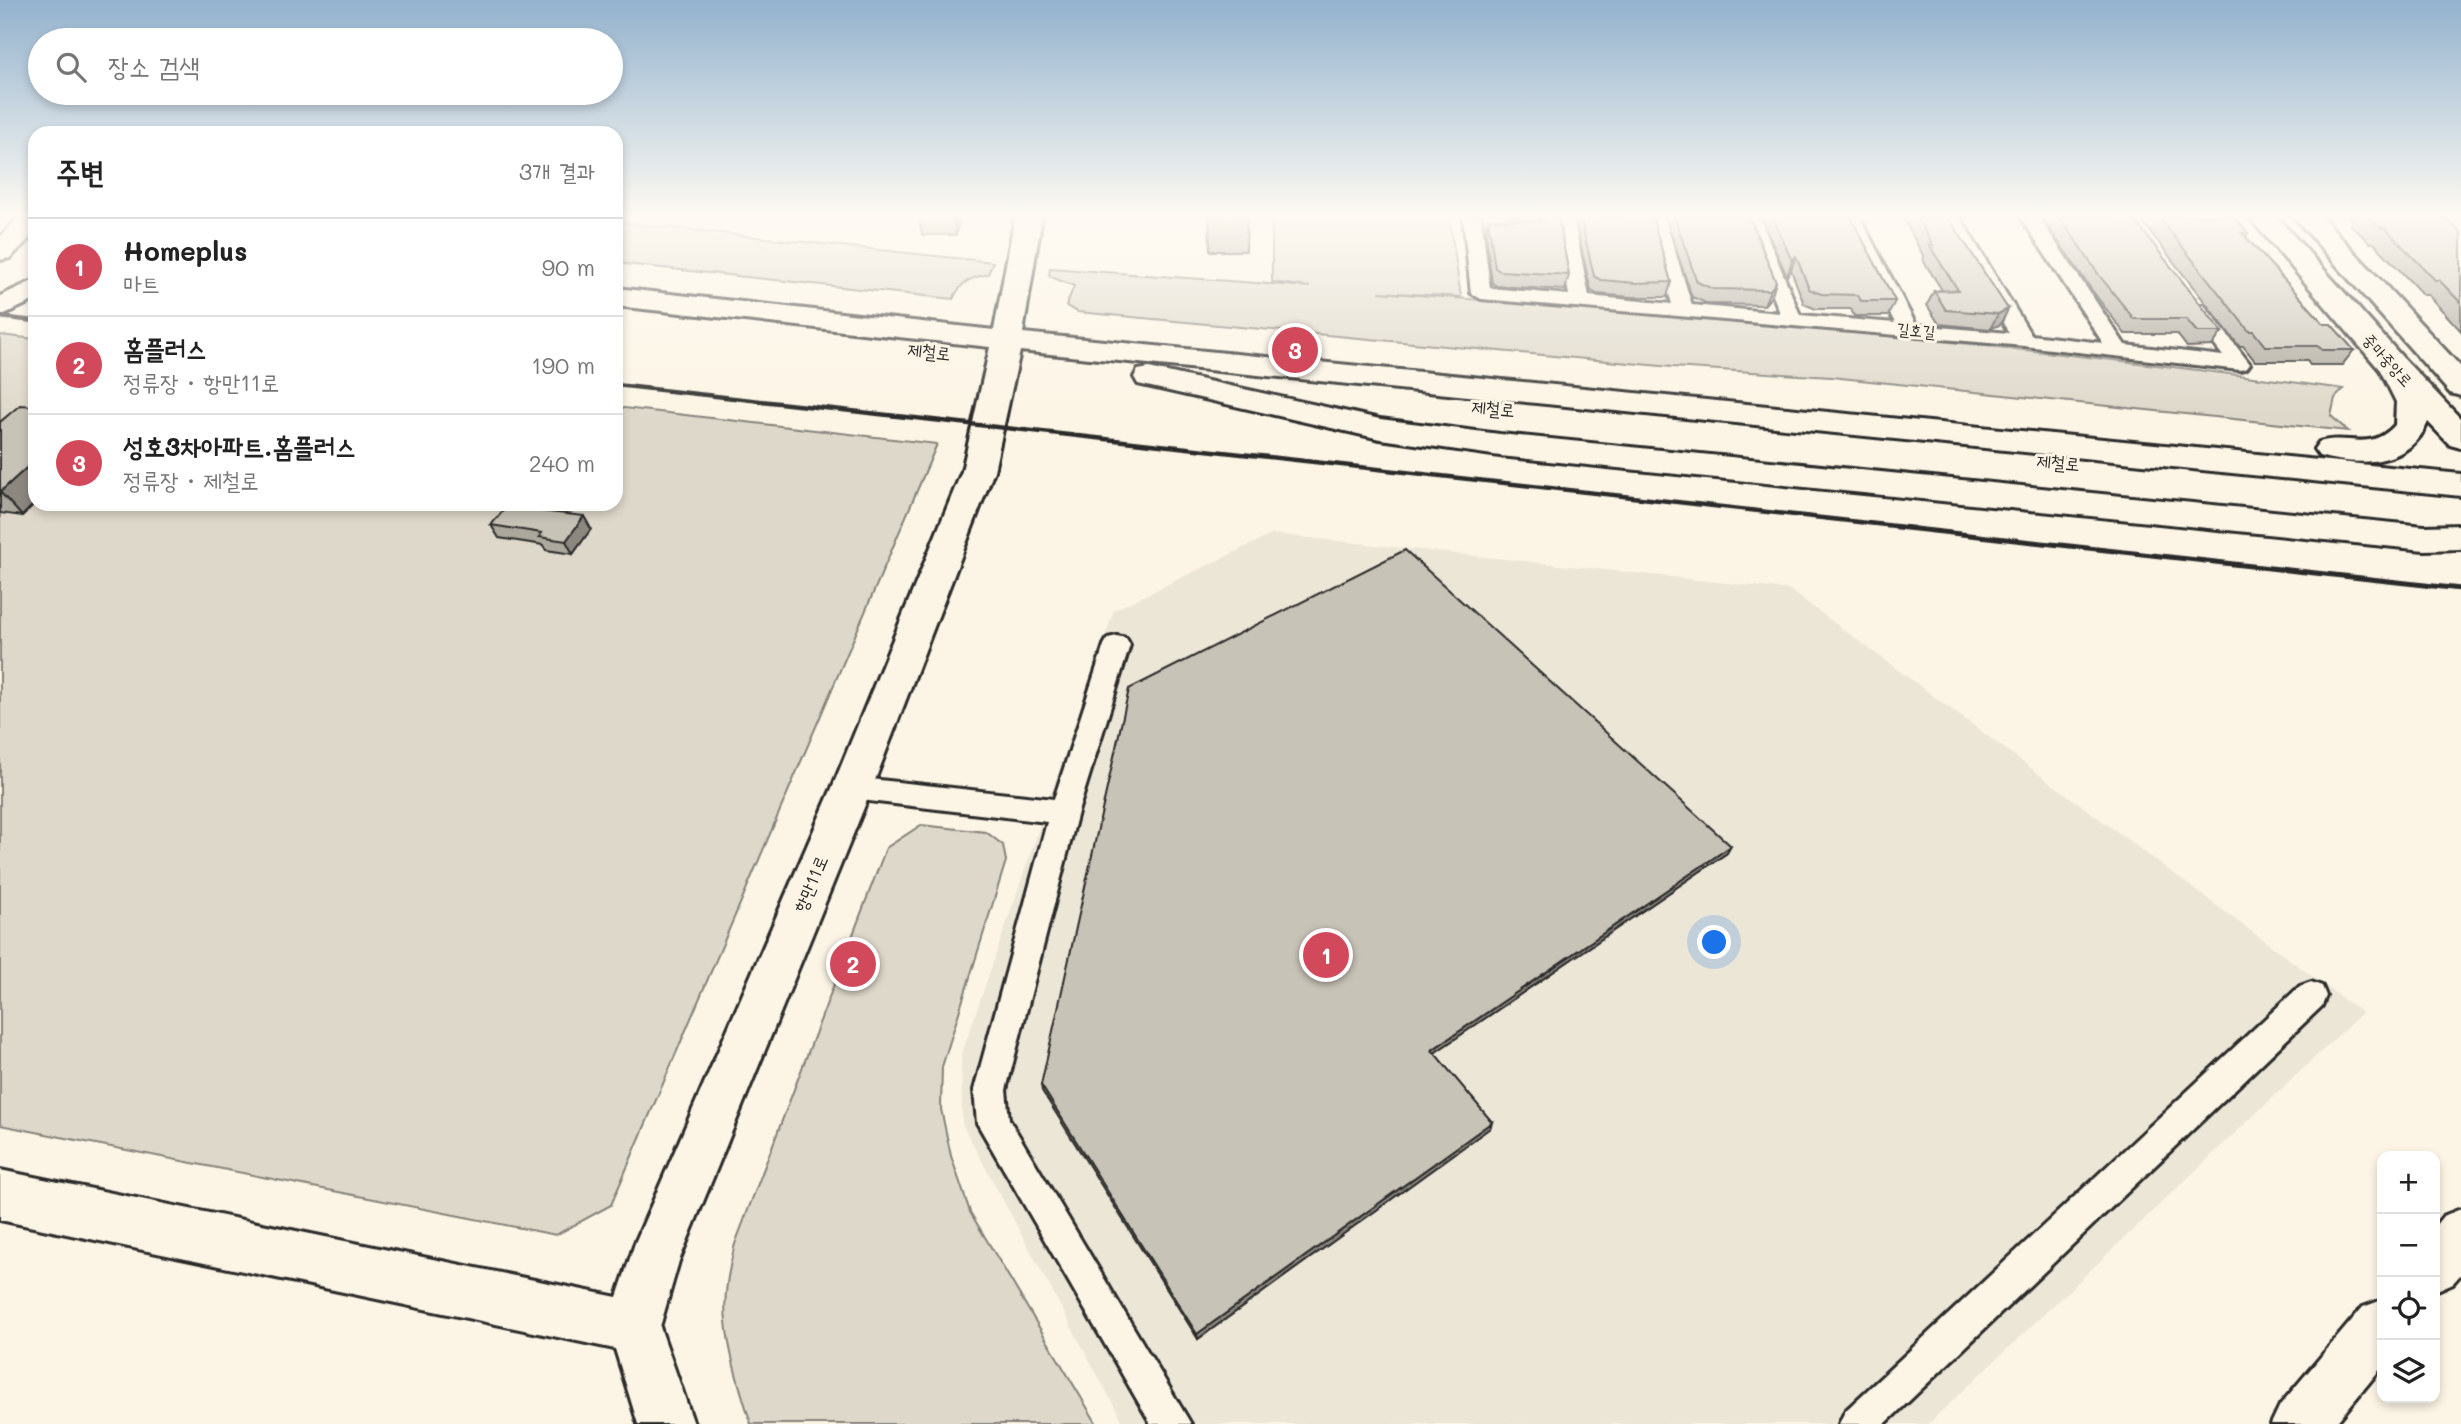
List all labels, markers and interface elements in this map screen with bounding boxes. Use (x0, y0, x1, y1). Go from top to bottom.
search box (28, 28, 623, 105)
icon: search (52, 48, 90, 86)
text: 장소 검색 (108, 49, 200, 83)
text: 주변 (56, 151, 104, 191)
text: 3개 결과 (519, 156, 595, 186)
text: Homeplus (123, 234, 247, 268)
text: 1 (74, 252, 84, 282)
text: 90 m (542, 252, 595, 282)
text: 마트 (123, 268, 160, 298)
street label: 길호길 (1896, 317, 1936, 342)
pin: 3 (1272, 324, 1318, 376)
street label: 중마중앙로 (2359, 329, 2418, 391)
text: 홈플러스 (123, 331, 207, 365)
street label: 제철로 (906, 337, 952, 365)
text: 2 (73, 350, 85, 380)
text: 190 m (531, 350, 595, 380)
text: 정류장 · 항만11로 (123, 367, 279, 397)
street label: 제철로 (1470, 394, 1516, 422)
text: 성호3차아파트.홈플러스 (123, 429, 356, 463)
text: 3 (72, 448, 86, 478)
text: 240 m (529, 448, 595, 478)
street label: 제철로 (2035, 448, 2081, 476)
text: 정류장 · 제철로 (123, 465, 259, 495)
street label: 항만11로 (787, 852, 833, 916)
your location (1697, 925, 1731, 959)
pin: 1 (1303, 929, 1349, 981)
pin: 2 (830, 938, 876, 990)
map controls (2377, 1151, 2440, 1403)
button: + (2377, 1151, 2440, 1214)
button: − (2377, 1214, 2440, 1277)
button: locate (2377, 1277, 2440, 1340)
button: layers (2377, 1340, 2440, 1403)

